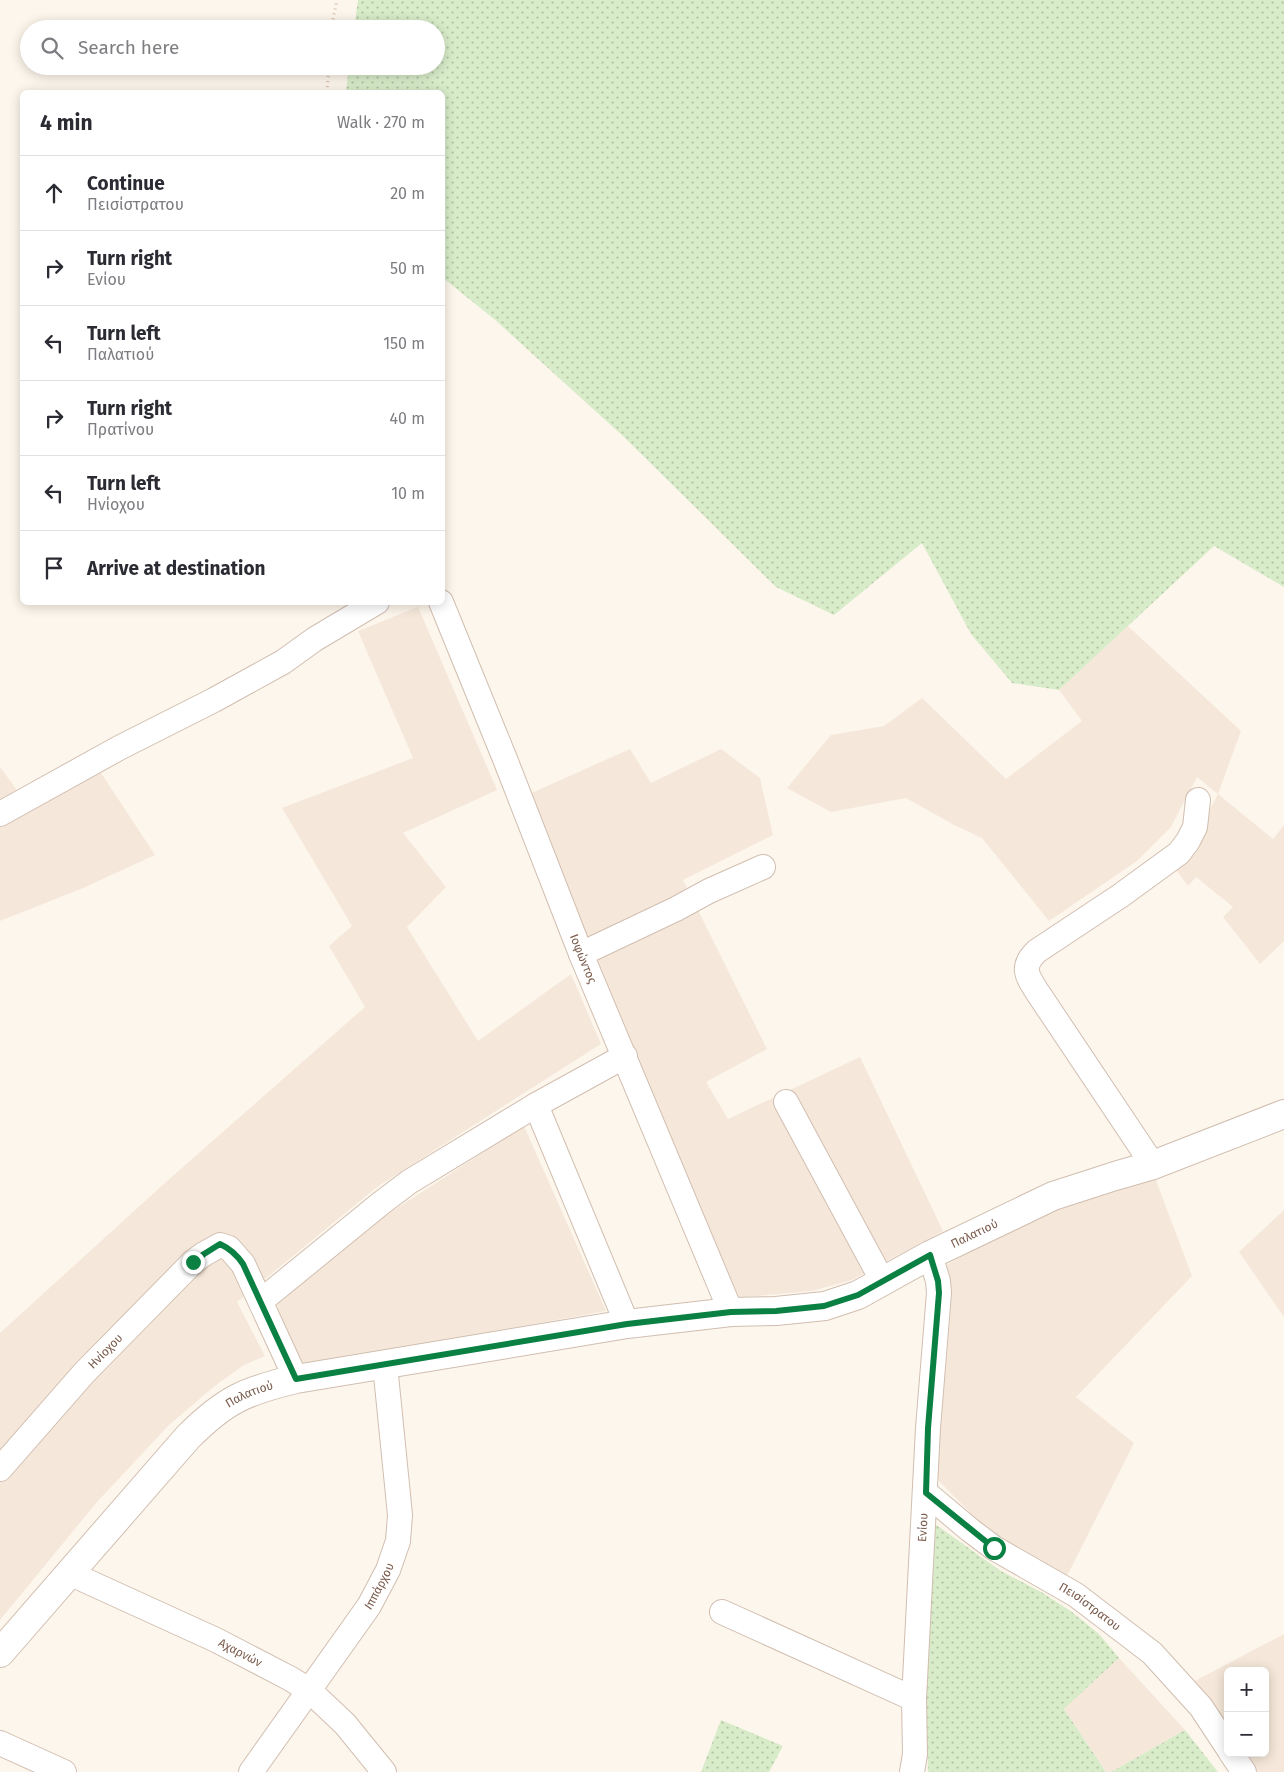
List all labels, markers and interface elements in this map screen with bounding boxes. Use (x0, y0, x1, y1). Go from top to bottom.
search box (20, 20, 445, 75)
icon: search (38, 34, 66, 62)
text: Search here (78, 36, 179, 59)
text: 4 min (40, 110, 93, 136)
text: Walk · 270 m (337, 113, 425, 132)
text: Continue (87, 172, 165, 195)
icon: ahead (40, 179, 68, 207)
text: 20 m (390, 184, 425, 203)
text: Πεισίστρατου (87, 195, 184, 214)
text: Turn right (87, 247, 172, 270)
icon: right (40, 254, 68, 282)
text: 50 m (390, 259, 425, 278)
text: Ενίου (87, 270, 126, 289)
text: Turn left (87, 322, 161, 345)
icon: left (40, 329, 68, 357)
text: 150 m (383, 334, 425, 353)
text: Παλατιού (87, 345, 154, 364)
text: Turn right (87, 397, 172, 420)
icon: right (40, 404, 68, 432)
text: 40 m (390, 409, 425, 428)
text: Πρατίνου (87, 420, 154, 439)
text: Turn left (87, 472, 161, 495)
icon: left (40, 479, 68, 507)
text: 10 m (391, 484, 425, 503)
text: Ηνίοχου (87, 495, 145, 514)
icon: arrive (40, 554, 68, 582)
text: Arrive at destination (87, 557, 266, 580)
street label: Ιοφώντος (567, 932, 600, 986)
street label: Παλατιού (948, 1216, 1000, 1251)
route end (182, 1251, 205, 1274)
street label: Ηνίοχου (85, 1331, 126, 1372)
street label: Παλατιού (223, 1378, 275, 1411)
street label: Ενίου (915, 1512, 931, 1542)
route start (983, 1537, 1006, 1560)
street label: Ιππάρχου (362, 1561, 397, 1613)
street label: Πεισίστρατου (1057, 1580, 1124, 1634)
street label: Αχαρνών (216, 1636, 265, 1670)
map controls (1224, 1667, 1269, 1757)
button: + (1224, 1667, 1269, 1712)
button: − (1224, 1712, 1269, 1757)

